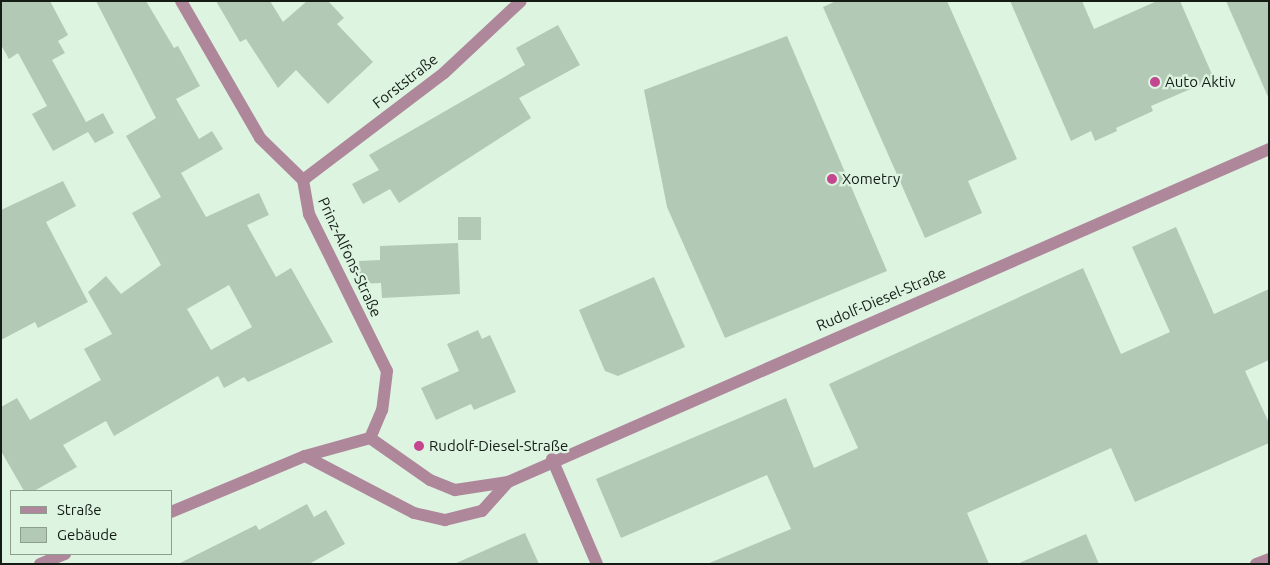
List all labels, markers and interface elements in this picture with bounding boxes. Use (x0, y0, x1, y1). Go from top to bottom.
street label: Forststraße (369, 50, 441, 112)
place label: Auto Aktiv (1165, 73, 1236, 91)
marker: Auto Aktiv (1149, 76, 1161, 88)
place label: Xometry (842, 170, 900, 188)
marker: Xometry (826, 173, 838, 185)
street label: Prinz-Alfons-Straße (314, 194, 386, 320)
street label: Rudolf-Diesel-Straße (813, 264, 949, 334)
place label: Rudolf-Diesel-Straße (429, 437, 568, 455)
marker: Rudolf-Diesel-Straße (413, 440, 425, 452)
legend (10, 490, 172, 555)
text: Straße (57, 501, 101, 518)
text: Gebäude (57, 526, 117, 543)

